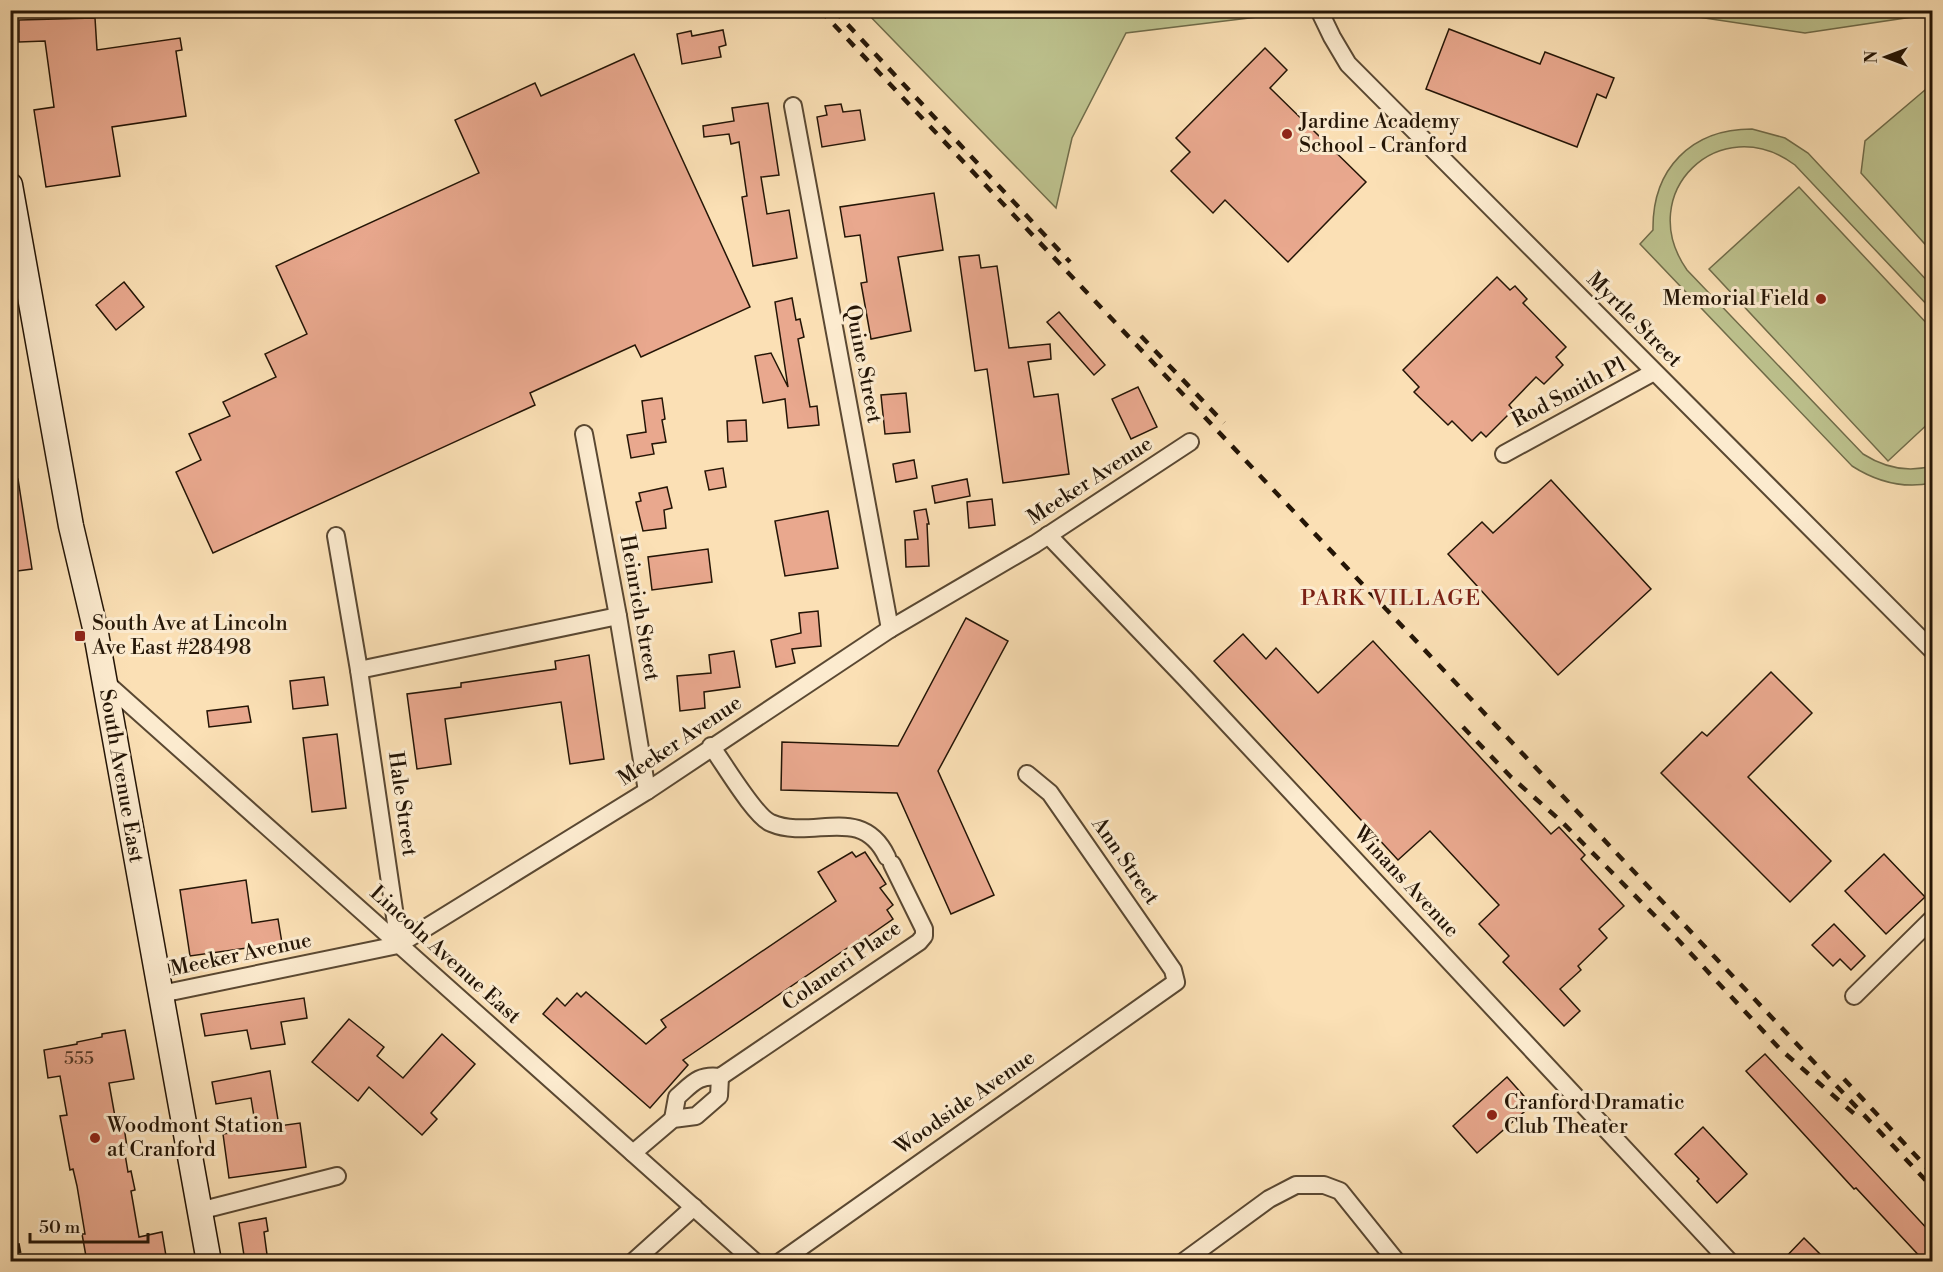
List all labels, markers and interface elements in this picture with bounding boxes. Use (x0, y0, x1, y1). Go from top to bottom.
north arrow (1856, 27, 1916, 87)
text: N (1862, 50, 1882, 63)
place label: Jardine Academy School - Cranford (1298, 109, 1467, 159)
marker: Jardine Academy School - Cranford (1280, 127, 1294, 141)
street label: Myrtle Street (1581, 267, 1688, 374)
place label: Memorial Field (1663, 286, 1809, 312)
marker: Memorial Field (1814, 292, 1828, 306)
street label: Quine Street (839, 303, 887, 426)
street label: Rod Smith Pl (1508, 352, 1630, 434)
street label: Meeker Avenue (1023, 431, 1157, 531)
street label: Heinrich Street (613, 533, 665, 683)
district label: PARK VILLAGE (1300, 585, 1482, 612)
place label: South Ave at Lincoln Ave East #28498 (91, 611, 288, 661)
marker: South Ave at Lincoln Ave East #28498 (73, 629, 87, 643)
street label: South Avenue East (93, 687, 149, 865)
street label: Meeker Avenue (613, 690, 747, 792)
street label: Hale Street (382, 750, 422, 859)
street label: Ann Street (1085, 811, 1165, 910)
street label: Winans Avenue (1347, 820, 1464, 943)
street label: Lincoln Avenue East (364, 880, 526, 1030)
street label: Colaneri Place (777, 915, 907, 1017)
street label: Meeker Avenue (168, 927, 314, 983)
street label: Woodside Avenue (889, 1045, 1040, 1162)
house number: 555 (64, 1047, 94, 1070)
place label: Cranford Dramatic Club Theater (1504, 1090, 1685, 1140)
marker: Cranford Dramatic Club Theater (1485, 1108, 1499, 1122)
place label: Woodmont Station at Cranford (106, 1113, 284, 1163)
marker: Woodmont Station at Cranford (88, 1131, 102, 1145)
scale bar (30, 1206, 148, 1244)
text: 50 m (39, 1216, 81, 1239)

